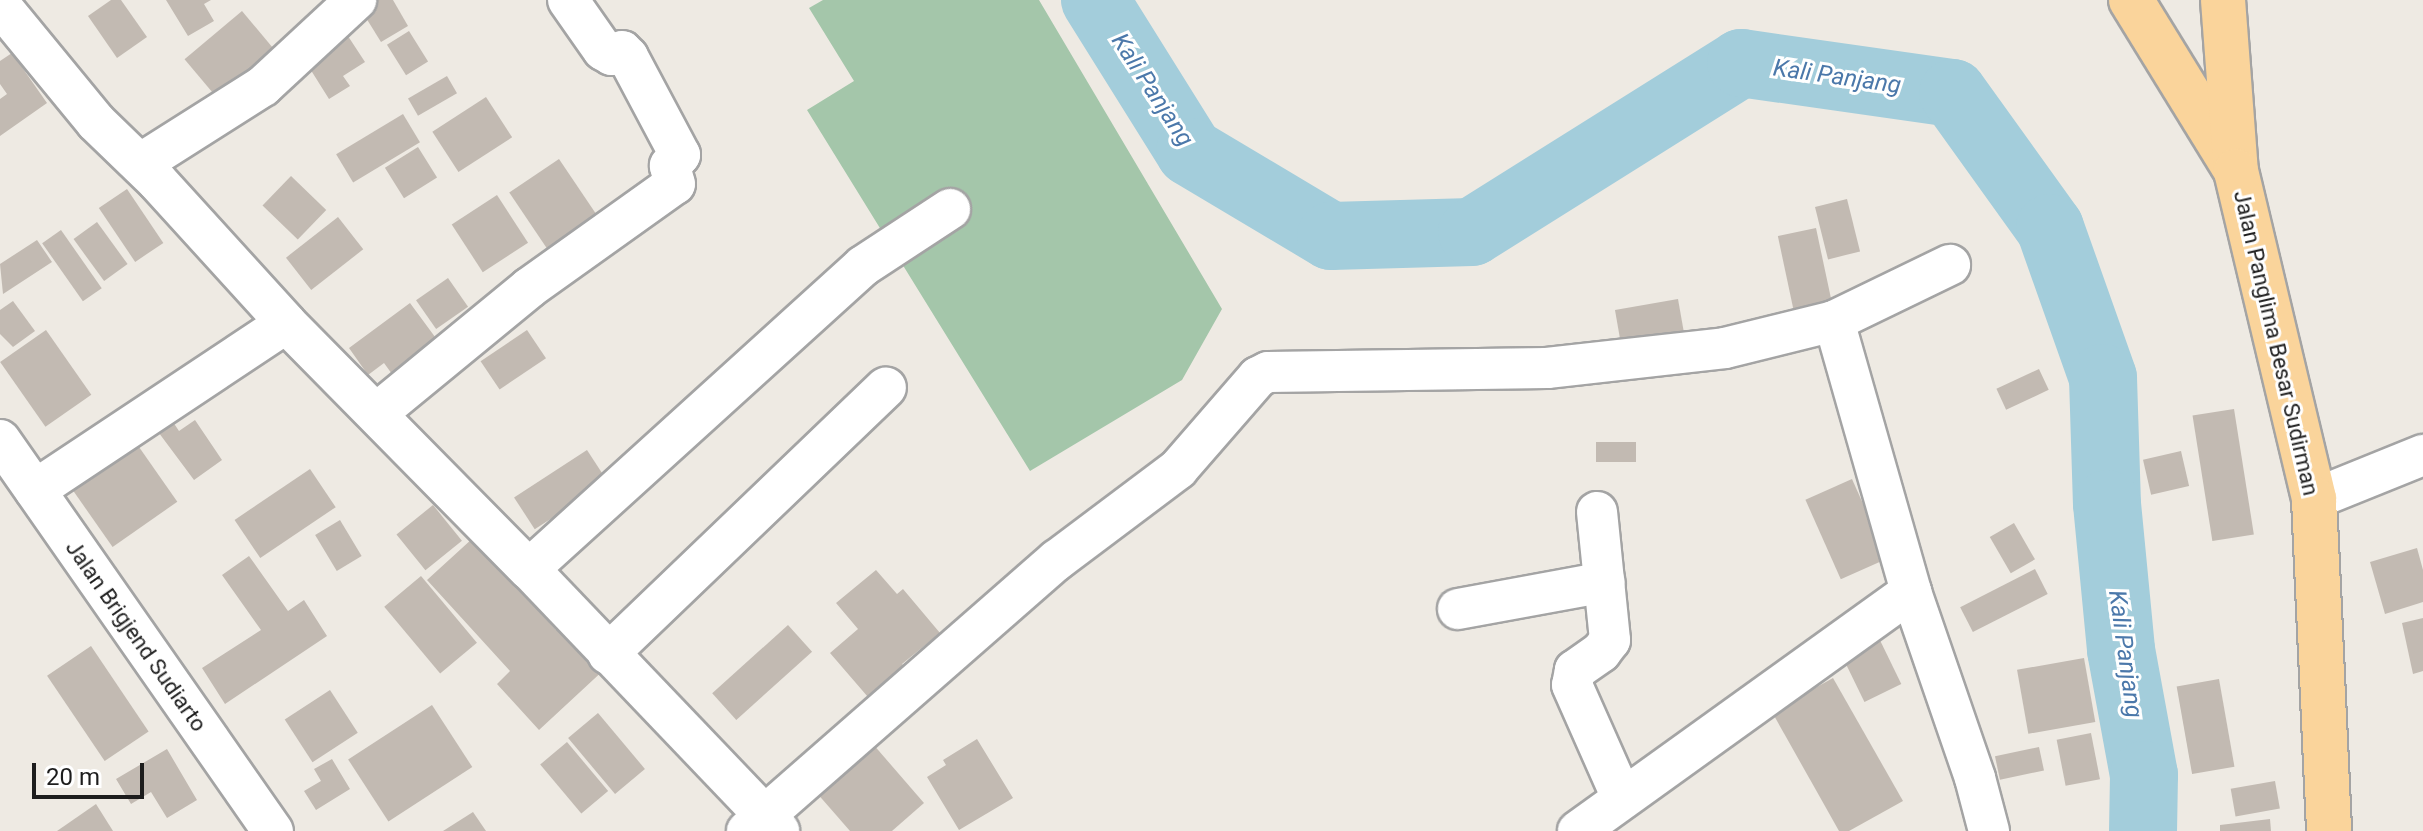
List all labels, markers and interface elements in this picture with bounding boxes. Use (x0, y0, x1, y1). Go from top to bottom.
water label: Kali Panjang (1105, 28, 1199, 152)
water label: Kali Panjang (1771, 54, 1903, 100)
street label: Jalan Panglima Besar Sudirman (2228, 188, 2324, 498)
street label: Jalan Brigjend Sudiarto (60, 535, 212, 737)
water label: Kali Panjang (2102, 588, 2148, 720)
scale bar (36, 747, 148, 797)
text: 20 m (46, 763, 100, 791)

